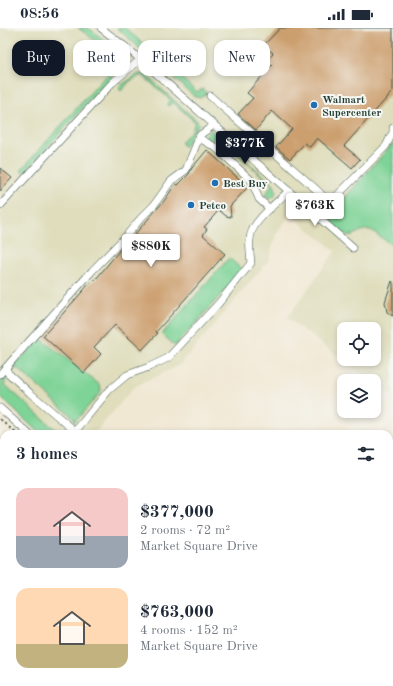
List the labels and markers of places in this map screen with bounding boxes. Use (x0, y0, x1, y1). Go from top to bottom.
place label: Walmart Supercenter (322, 95, 381, 119)
marker: Walmart Supercenter (309, 100, 319, 110)
pin: $377K (217, 131, 273, 165)
marker: Best Buy (210, 178, 220, 188)
place label: Best Buy (223, 179, 268, 190)
pin: $763K (287, 193, 343, 227)
marker: Petco (186, 200, 196, 210)
place label: Petco (199, 201, 226, 212)
pin: $880K (123, 234, 179, 268)

